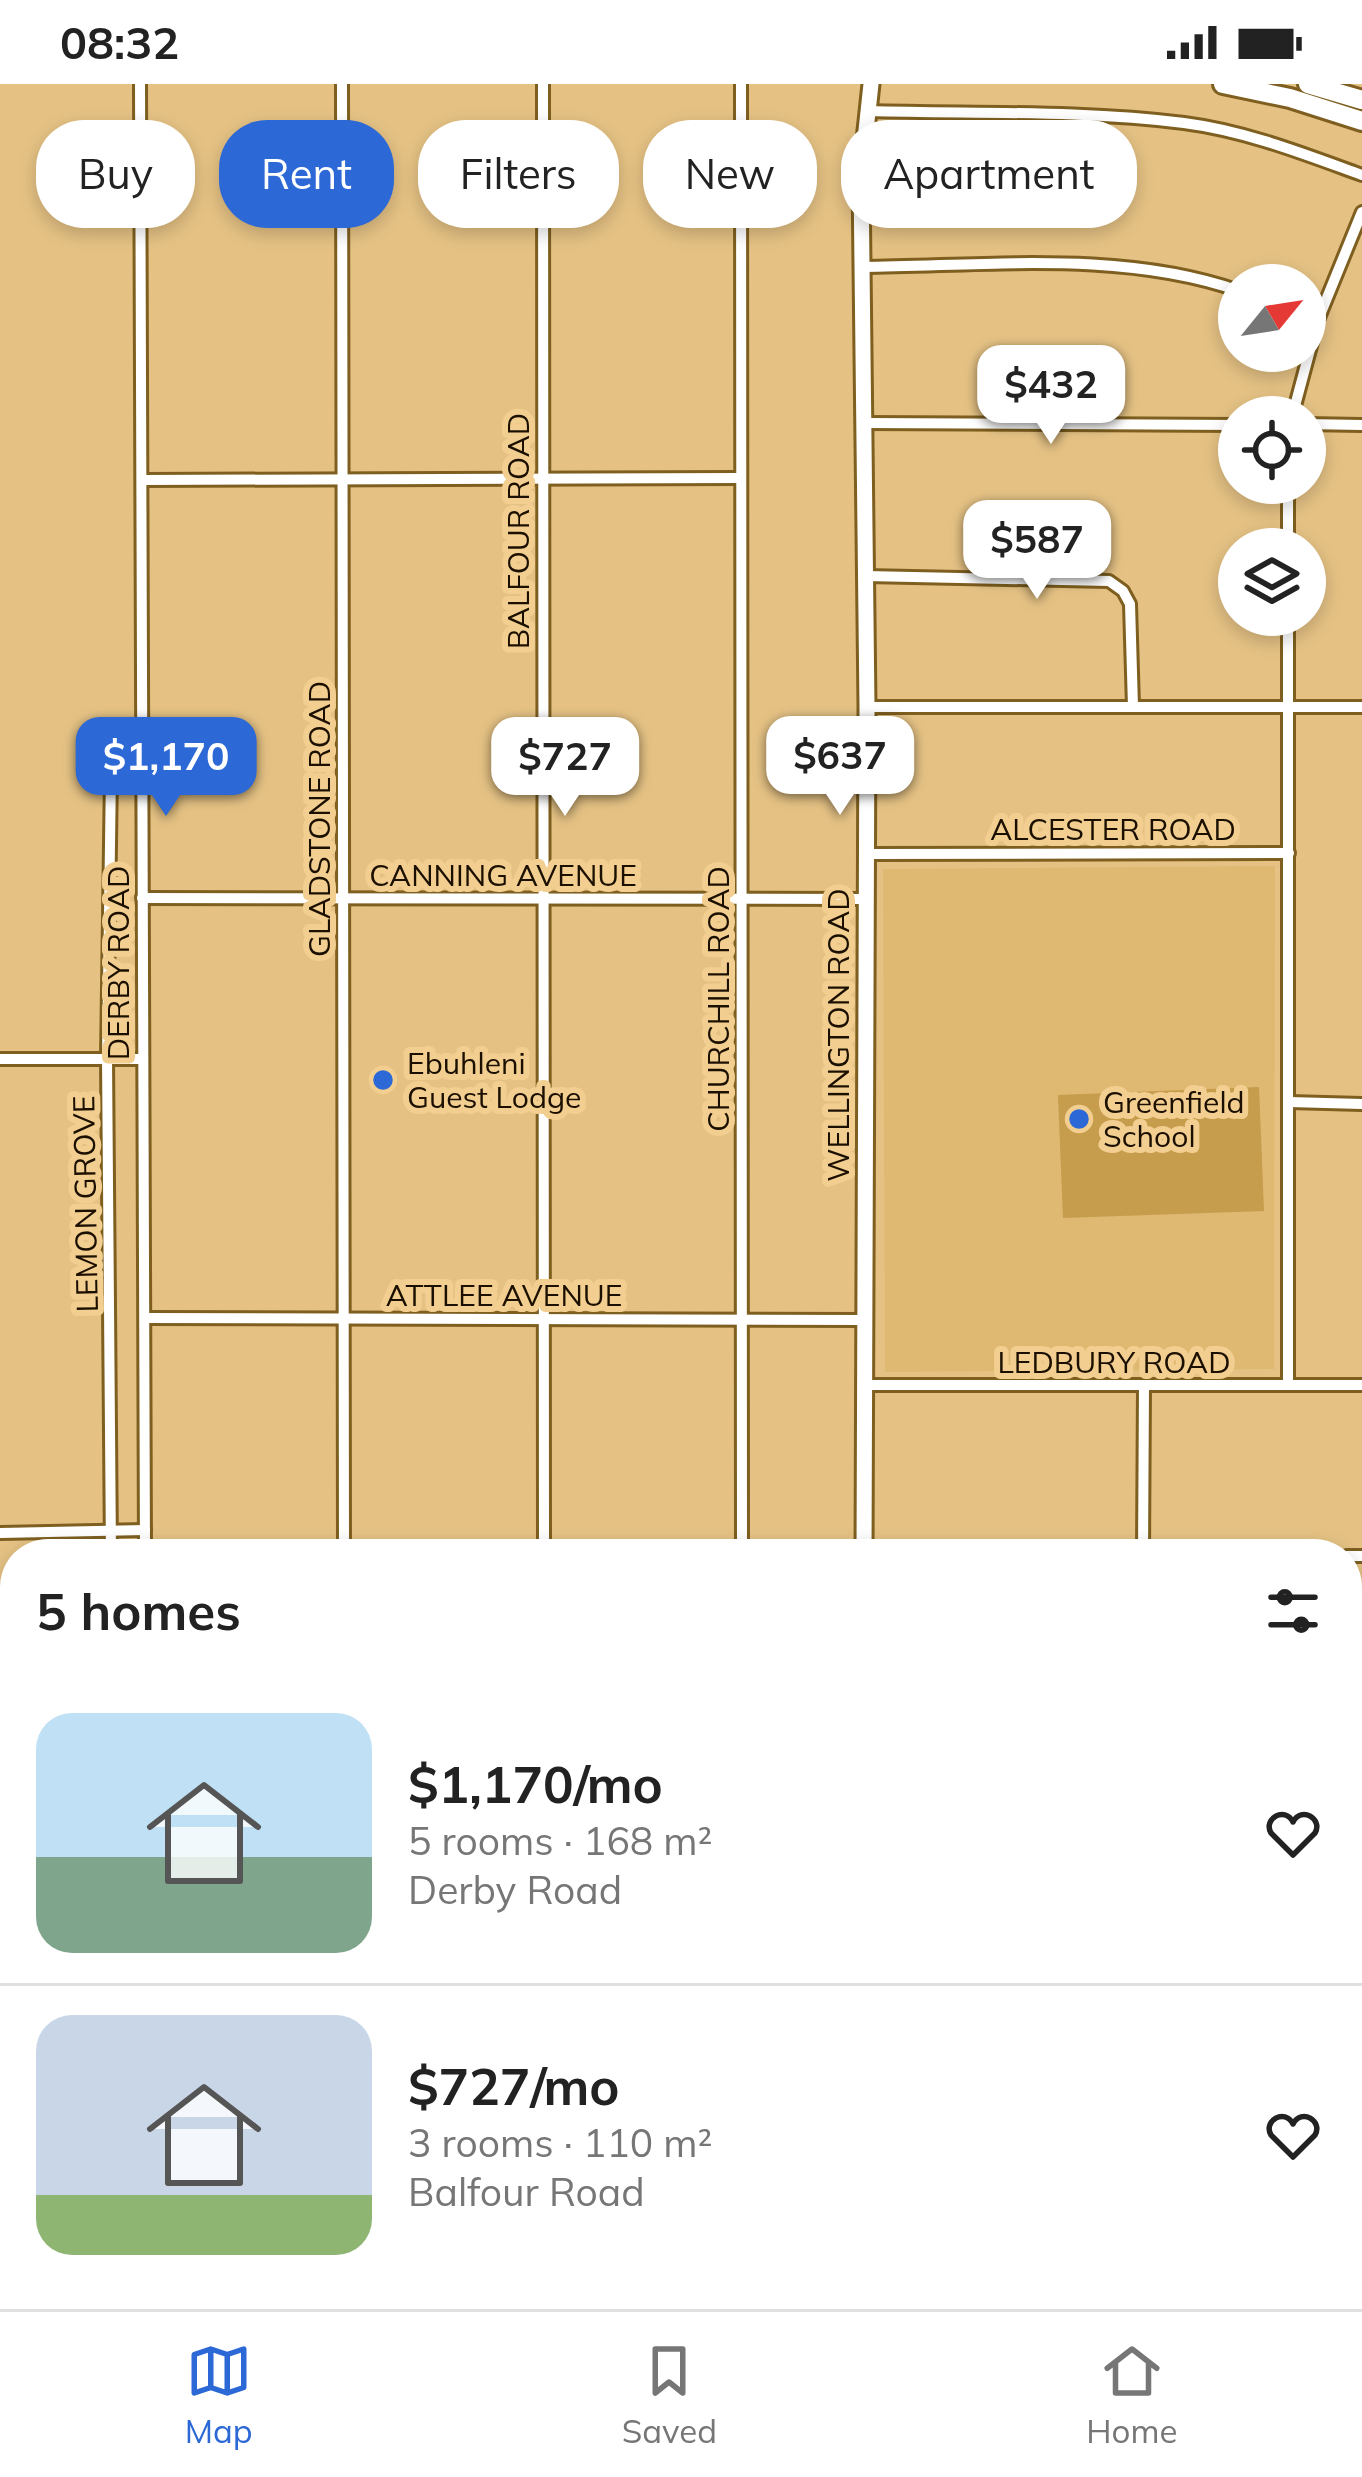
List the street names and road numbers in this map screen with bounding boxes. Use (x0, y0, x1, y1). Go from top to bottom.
street label: BALFOUR ROAD (499, 413, 537, 649)
street label: GLADSTONE ROAD (300, 681, 338, 957)
street label: ALCESTER ROAD (990, 810, 1236, 848)
street label: CANNING AVENUE (369, 856, 637, 894)
street label: DERBY ROAD (99, 866, 137, 1060)
street label: CHURCHILL ROAD (699, 866, 737, 1132)
street label: WELLINGTON ROAD (819, 888, 857, 1182)
street label: LEMON GROVE (64, 1095, 106, 1313)
street label: ATTLEE AVENUE (386, 1276, 622, 1314)
street label: LEDBURY ROAD (997, 1343, 1231, 1381)

